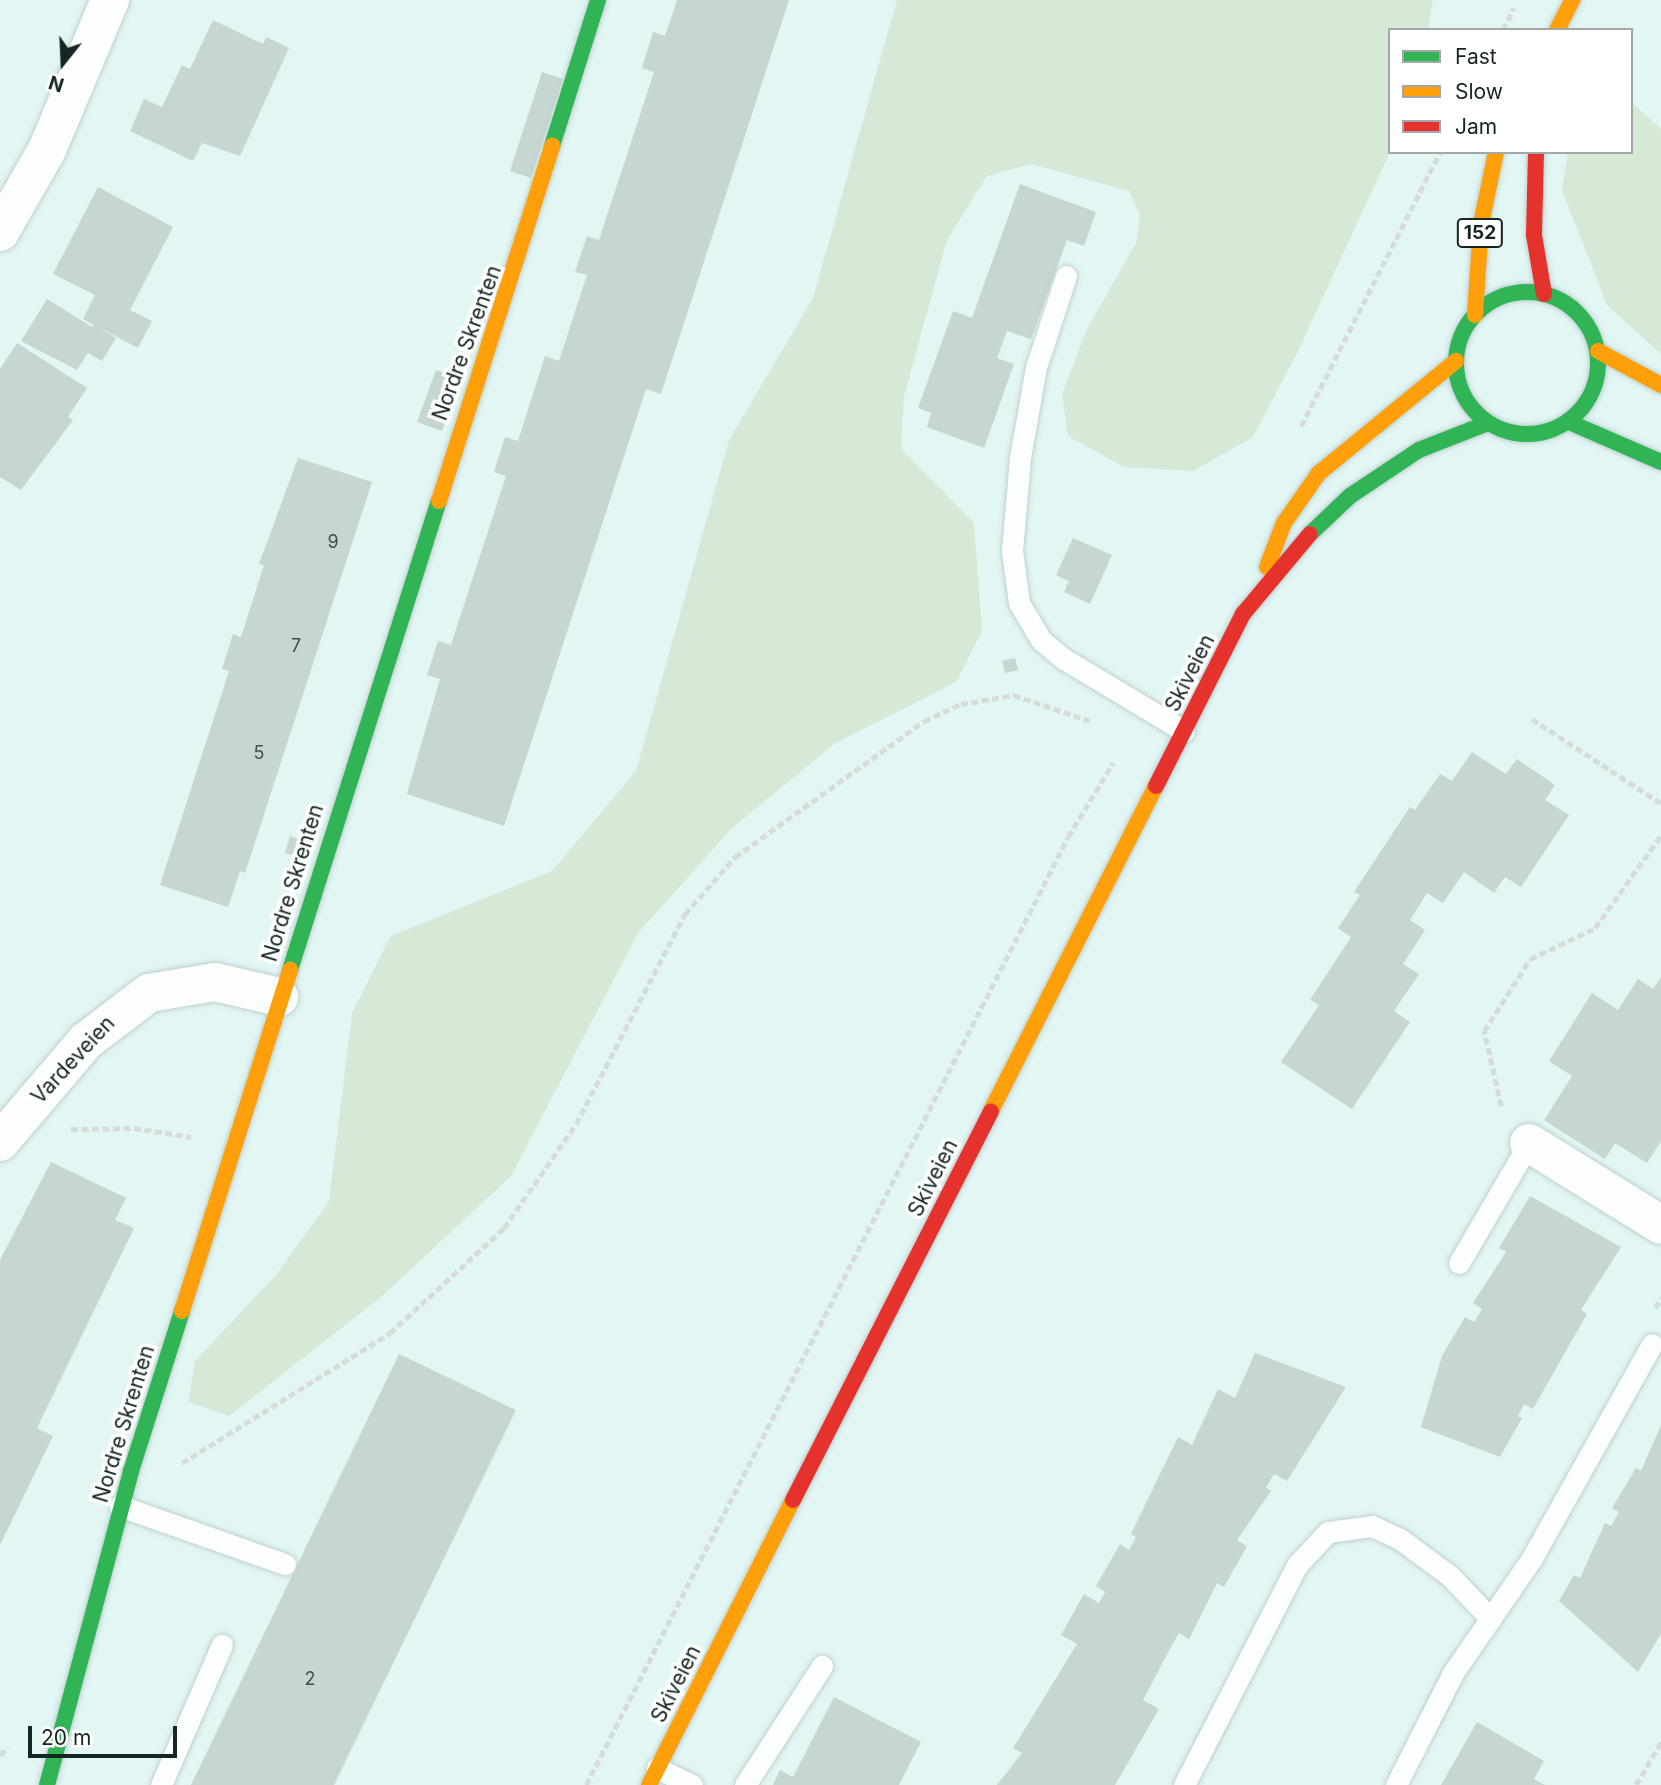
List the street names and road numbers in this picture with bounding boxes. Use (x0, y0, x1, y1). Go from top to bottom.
road number: 152 (1456, 218, 1504, 248)
street label: Nordre Skrenten (427, 262, 507, 424)
street label: Skiveien (1160, 630, 1220, 716)
street label: Nordre Skrenten (257, 801, 329, 965)
street label: Vardeveien (26, 1011, 120, 1109)
street label: Skiveien (903, 1135, 963, 1221)
street label: Nordre Skrenten (88, 1342, 160, 1506)
street label: Skiveien (646, 1641, 706, 1727)

